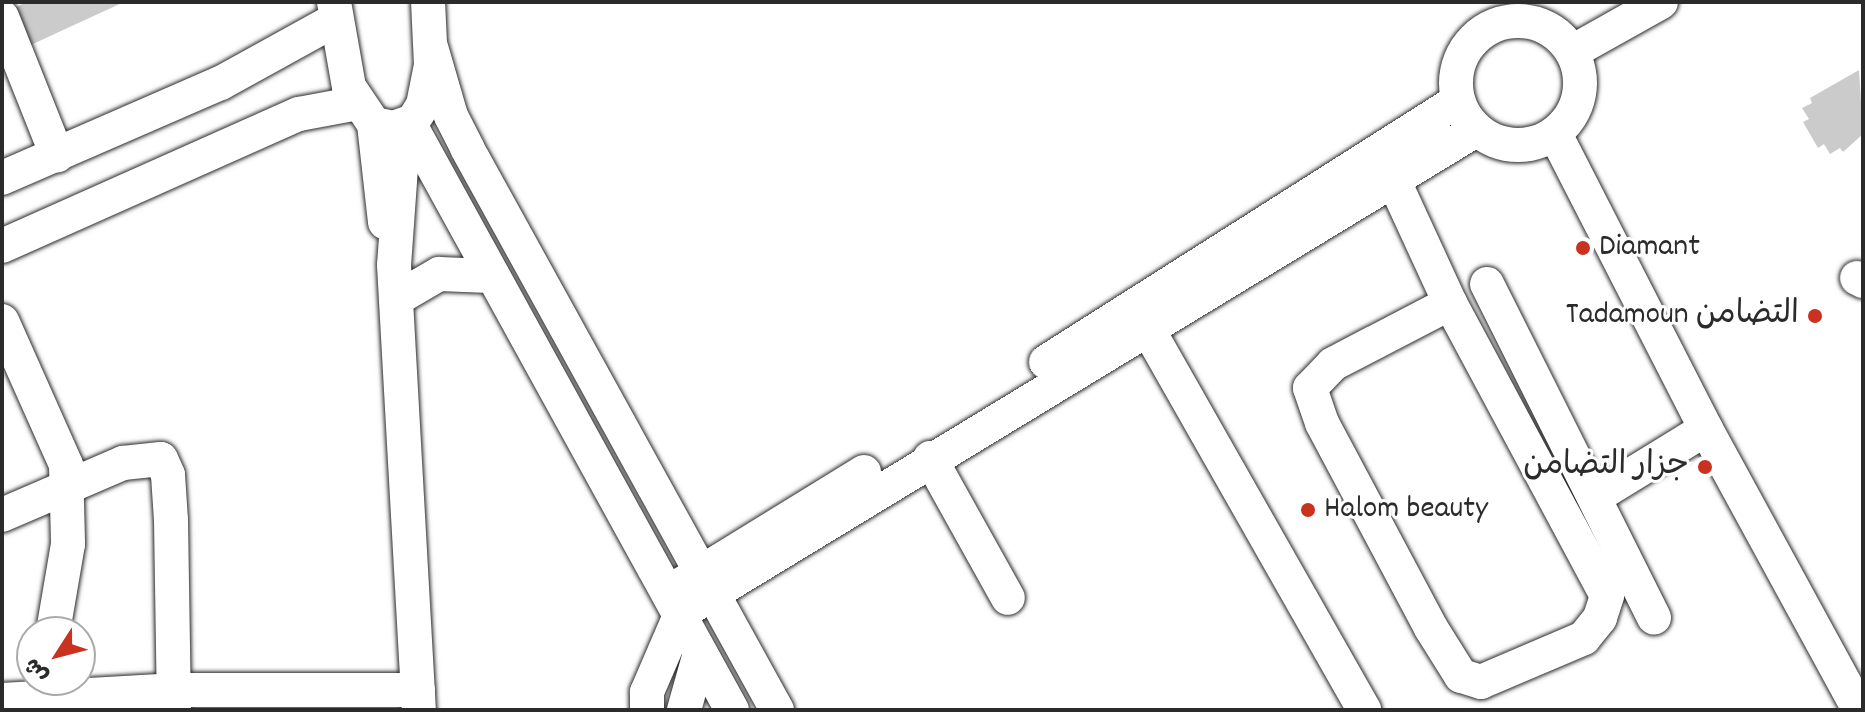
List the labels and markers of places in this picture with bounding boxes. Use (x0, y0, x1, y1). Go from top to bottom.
place label: Diamant (1599, 229, 1700, 267)
marker: Diamant (1574, 239, 1592, 257)
place label: Tadamoun التضامن (1566, 297, 1799, 335)
marker: Tadamoun التضامن (1806, 307, 1824, 325)
place label: جزار التضامن (1523, 448, 1689, 486)
marker: جزار التضامن (1696, 458, 1714, 476)
place label: Halom beauty (1324, 491, 1488, 529)
marker: Halom beauty (1299, 501, 1317, 519)

